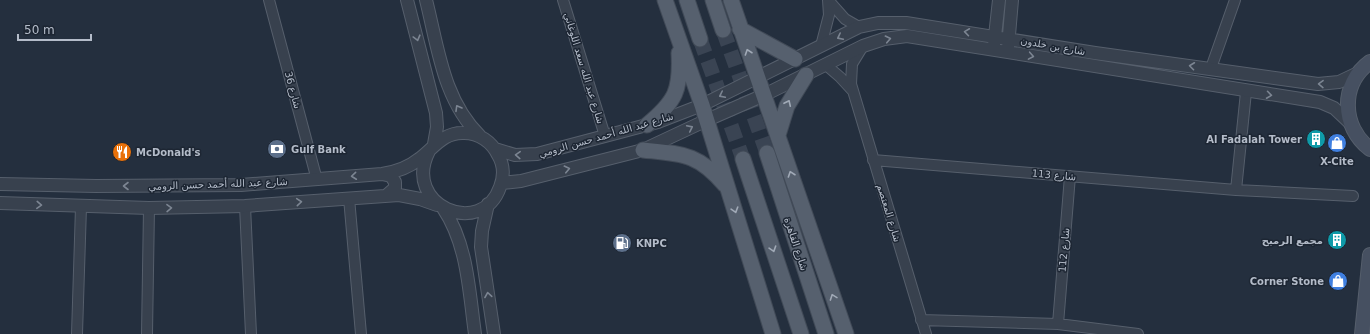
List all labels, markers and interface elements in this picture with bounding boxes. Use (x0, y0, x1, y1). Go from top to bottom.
street label: شارع عبد الله سعد اللوغاني (561, 11, 606, 125)
scale bar (18, 16, 91, 42)
text: 50 m (24, 23, 55, 37)
one-way arrow (964, 28, 970, 37)
one-way arrow (837, 32, 845, 39)
one-way arrow (412, 34, 420, 41)
one-way arrow (885, 35, 892, 43)
street label: شارع بن خلدون (1019, 35, 1086, 58)
one-way arrow (745, 48, 753, 55)
one-way arrow (1028, 51, 1034, 60)
one-way arrow (1189, 62, 1195, 71)
street label: شارع 36 (282, 70, 303, 110)
one-way arrow (1318, 80, 1324, 88)
one-way arrow (719, 90, 727, 98)
one-way arrow (1266, 90, 1273, 99)
one-way arrow (783, 100, 791, 108)
one-way arrow (455, 105, 462, 112)
street label: شارع عبد الله أحمد حسن الرومي (537, 110, 675, 160)
one-way arrow (685, 125, 693, 133)
building icon: Al Fadalah Tower (1305, 128, 1327, 150)
shop icon: X-Cite (1326, 132, 1348, 154)
place label: Al Fadalah Tower (1206, 134, 1302, 145)
bank icon: Gulf Bank (266, 138, 288, 160)
restaurant icon: McDonald's (111, 141, 133, 163)
place label: Gulf Bank (291, 144, 346, 155)
place label: McDonald's (136, 147, 201, 158)
one-way arrow (515, 151, 521, 159)
place label: X-Cite (1320, 156, 1354, 167)
one-way arrow (564, 165, 570, 173)
street label: شارع 113 (1031, 168, 1077, 183)
one-way arrow (788, 171, 796, 178)
one-way arrow (351, 172, 357, 181)
street label: شارع عبد الله أحمد حسن الرومي (148, 175, 288, 193)
one-way arrow (123, 182, 129, 190)
street label: شارع المعتصم (874, 183, 903, 244)
one-way arrow (296, 197, 302, 206)
one-way arrow (36, 201, 42, 209)
one-way arrow (166, 203, 172, 212)
one-way arrow (730, 207, 738, 214)
street label: شارع القاهرة (781, 216, 810, 272)
street label: شارع 112 (1057, 227, 1072, 273)
building icon: مجمع الرميح (1326, 229, 1348, 251)
fuel station icon: KNPC (611, 232, 633, 254)
place label: مجمع الرميح (1262, 235, 1323, 247)
place label: KNPC (636, 238, 667, 249)
one-way arrow (768, 245, 776, 252)
shop icon: Corner Stone (1327, 270, 1349, 292)
place label: Corner Stone (1250, 276, 1324, 287)
one-way arrow (484, 292, 493, 299)
one-way arrow (829, 294, 838, 301)

